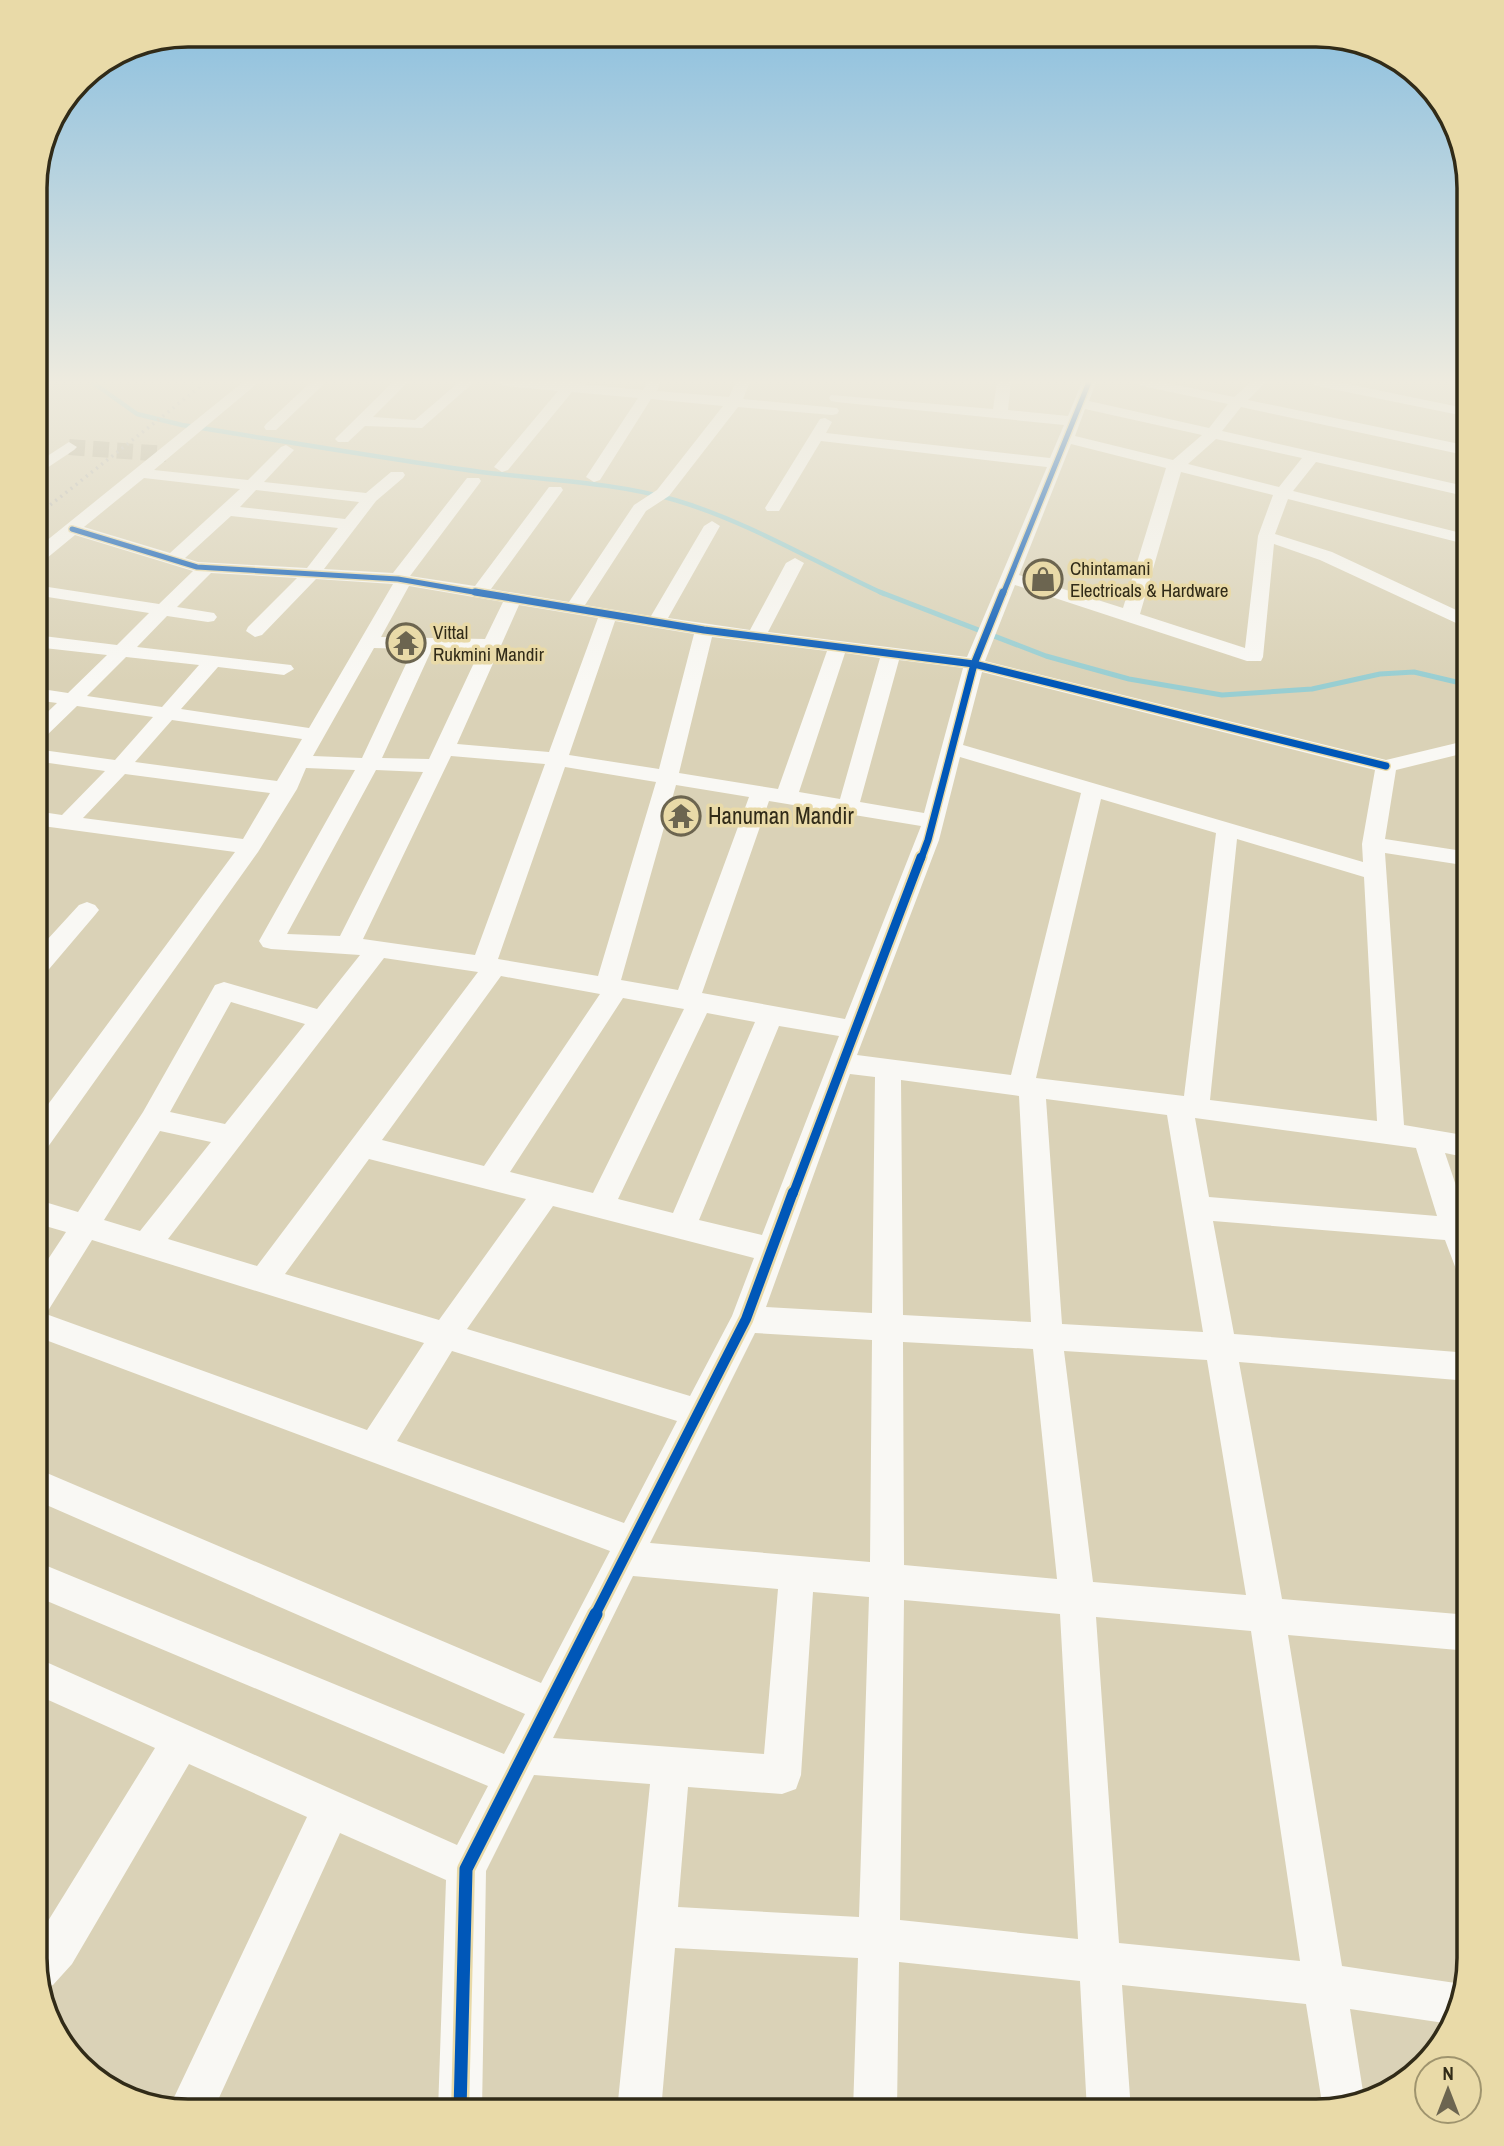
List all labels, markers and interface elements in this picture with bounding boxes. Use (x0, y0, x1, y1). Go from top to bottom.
place label: Chintamani Electricals & Hardware (1070, 555, 1228, 603)
shop icon: Chintamani Electricals & Hardware (1022, 558, 1064, 600)
place label: Vittal Rukmini Mandir (433, 619, 545, 667)
temple icon: Vittal Rukmini Mandir (385, 622, 427, 664)
temple icon: Hanuman Mandir (660, 795, 702, 837)
place label: Hanuman Mandir (708, 800, 854, 831)
north arrow (1413, 2055, 1483, 2125)
text: N (1442, 2060, 1454, 2086)

